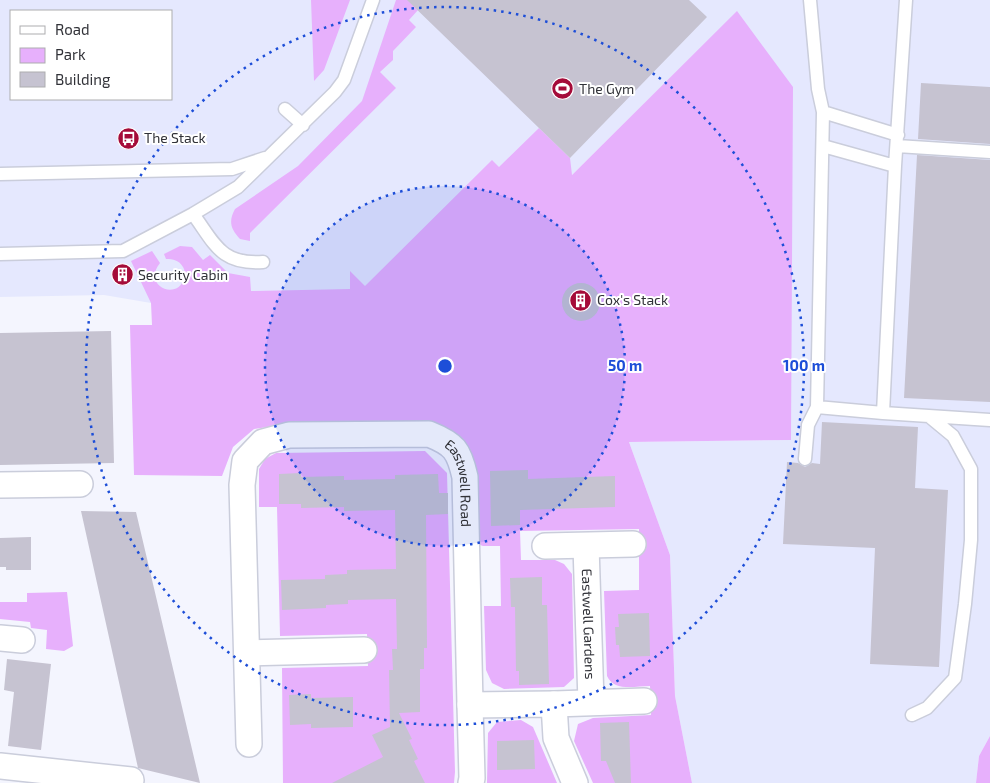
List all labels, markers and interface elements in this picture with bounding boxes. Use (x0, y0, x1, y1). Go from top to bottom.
legend (10, 10, 172, 100)
text: Road (55, 20, 90, 38)
text: Park (55, 45, 86, 63)
text: Building (55, 70, 111, 88)
sports icon: The Gym (551, 77, 575, 101)
place label: The Gym (579, 80, 634, 97)
bus stop icon: The Stack (116, 126, 140, 150)
place label: The Stack (144, 129, 206, 146)
building icon: Security Cabin (110, 263, 134, 287)
place label: Security Cabin (138, 266, 228, 283)
building icon: Cox's Stack (569, 288, 593, 312)
place label: Cox's Stack (597, 291, 668, 308)
text: 50 m (608, 356, 642, 374)
text: 100 m (783, 356, 825, 374)
centre of rings (436, 357, 454, 375)
street label: Eastwell Road (442, 435, 475, 527)
street label: Eastwell Gardens (579, 568, 599, 680)

